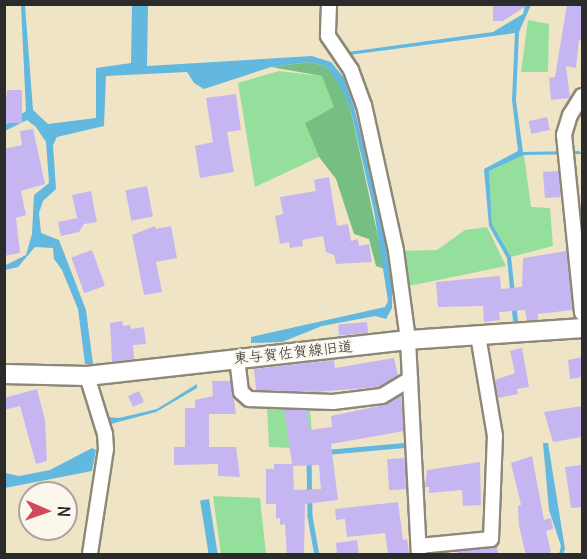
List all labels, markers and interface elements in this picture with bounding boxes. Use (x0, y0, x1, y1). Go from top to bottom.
street label: 東与賀佐賀線旧道 (232, 337, 354, 367)
north arrow (18, 481, 78, 541)
text: N (54, 506, 74, 517)

